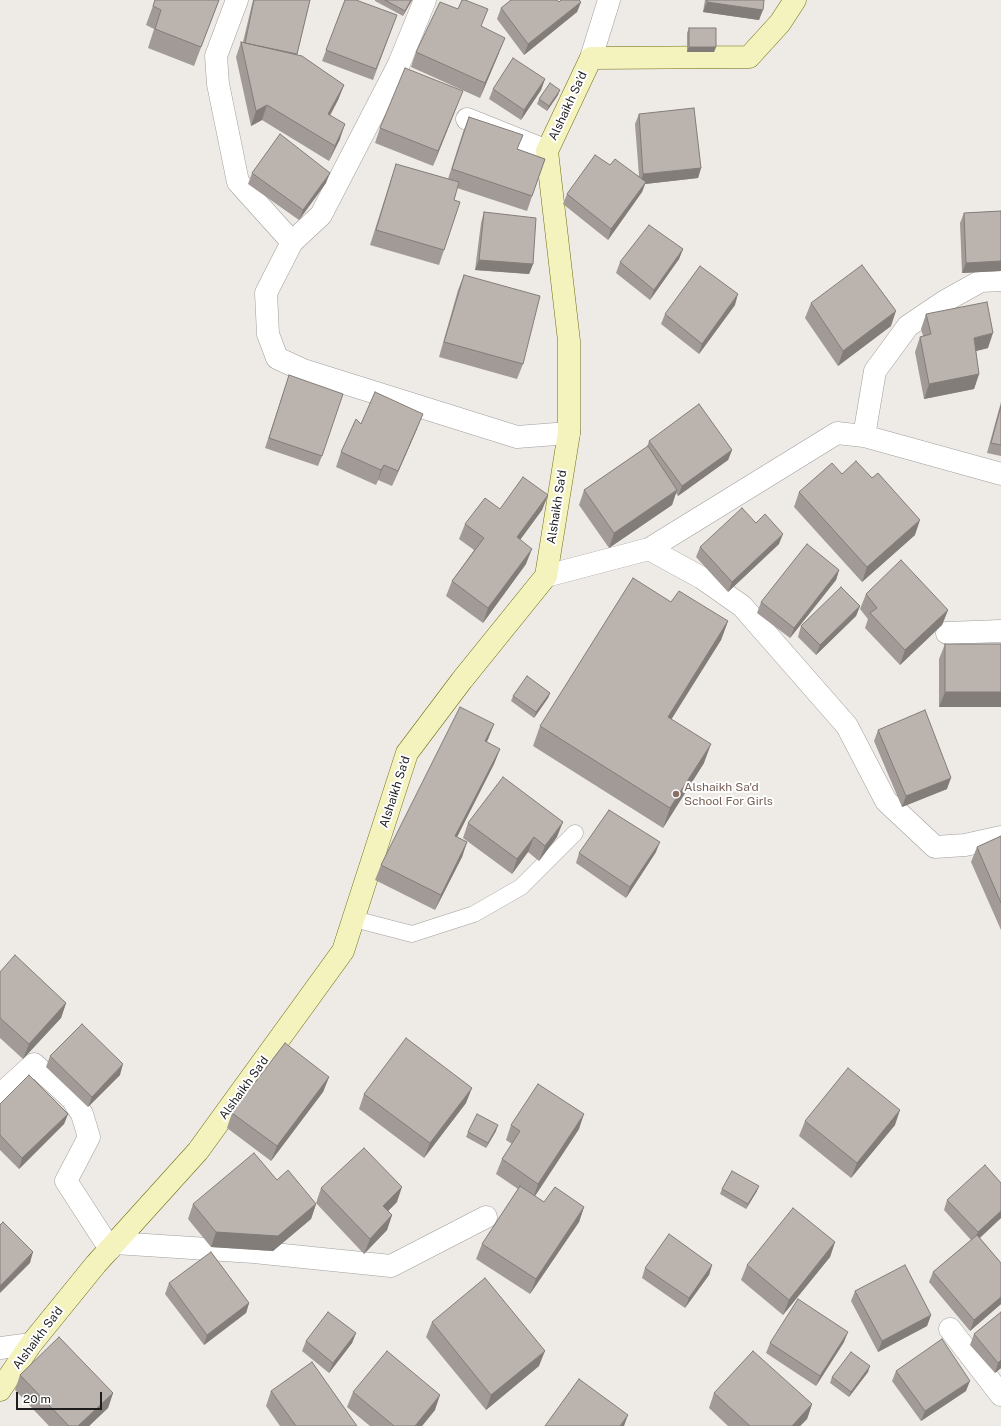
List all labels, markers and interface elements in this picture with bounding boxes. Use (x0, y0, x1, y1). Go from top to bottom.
street label: Alshaikh Sa'd (546, 69, 590, 143)
street label: Alshaikh Sa'd (544, 469, 570, 545)
street label: Alshaikh Sa'd (377, 754, 413, 830)
place label: Alshaikh Sa'd School For Girls (684, 780, 773, 808)
marker: Alshaikh Sa'd School For Girls (671, 789, 681, 799)
street label: Alshaikh Sa'd (216, 1054, 272, 1122)
street label: Alshaikh Sa'd (10, 1304, 66, 1372)
scale bar (18, 1384, 104, 1410)
text: 20 m (23, 1392, 51, 1406)

